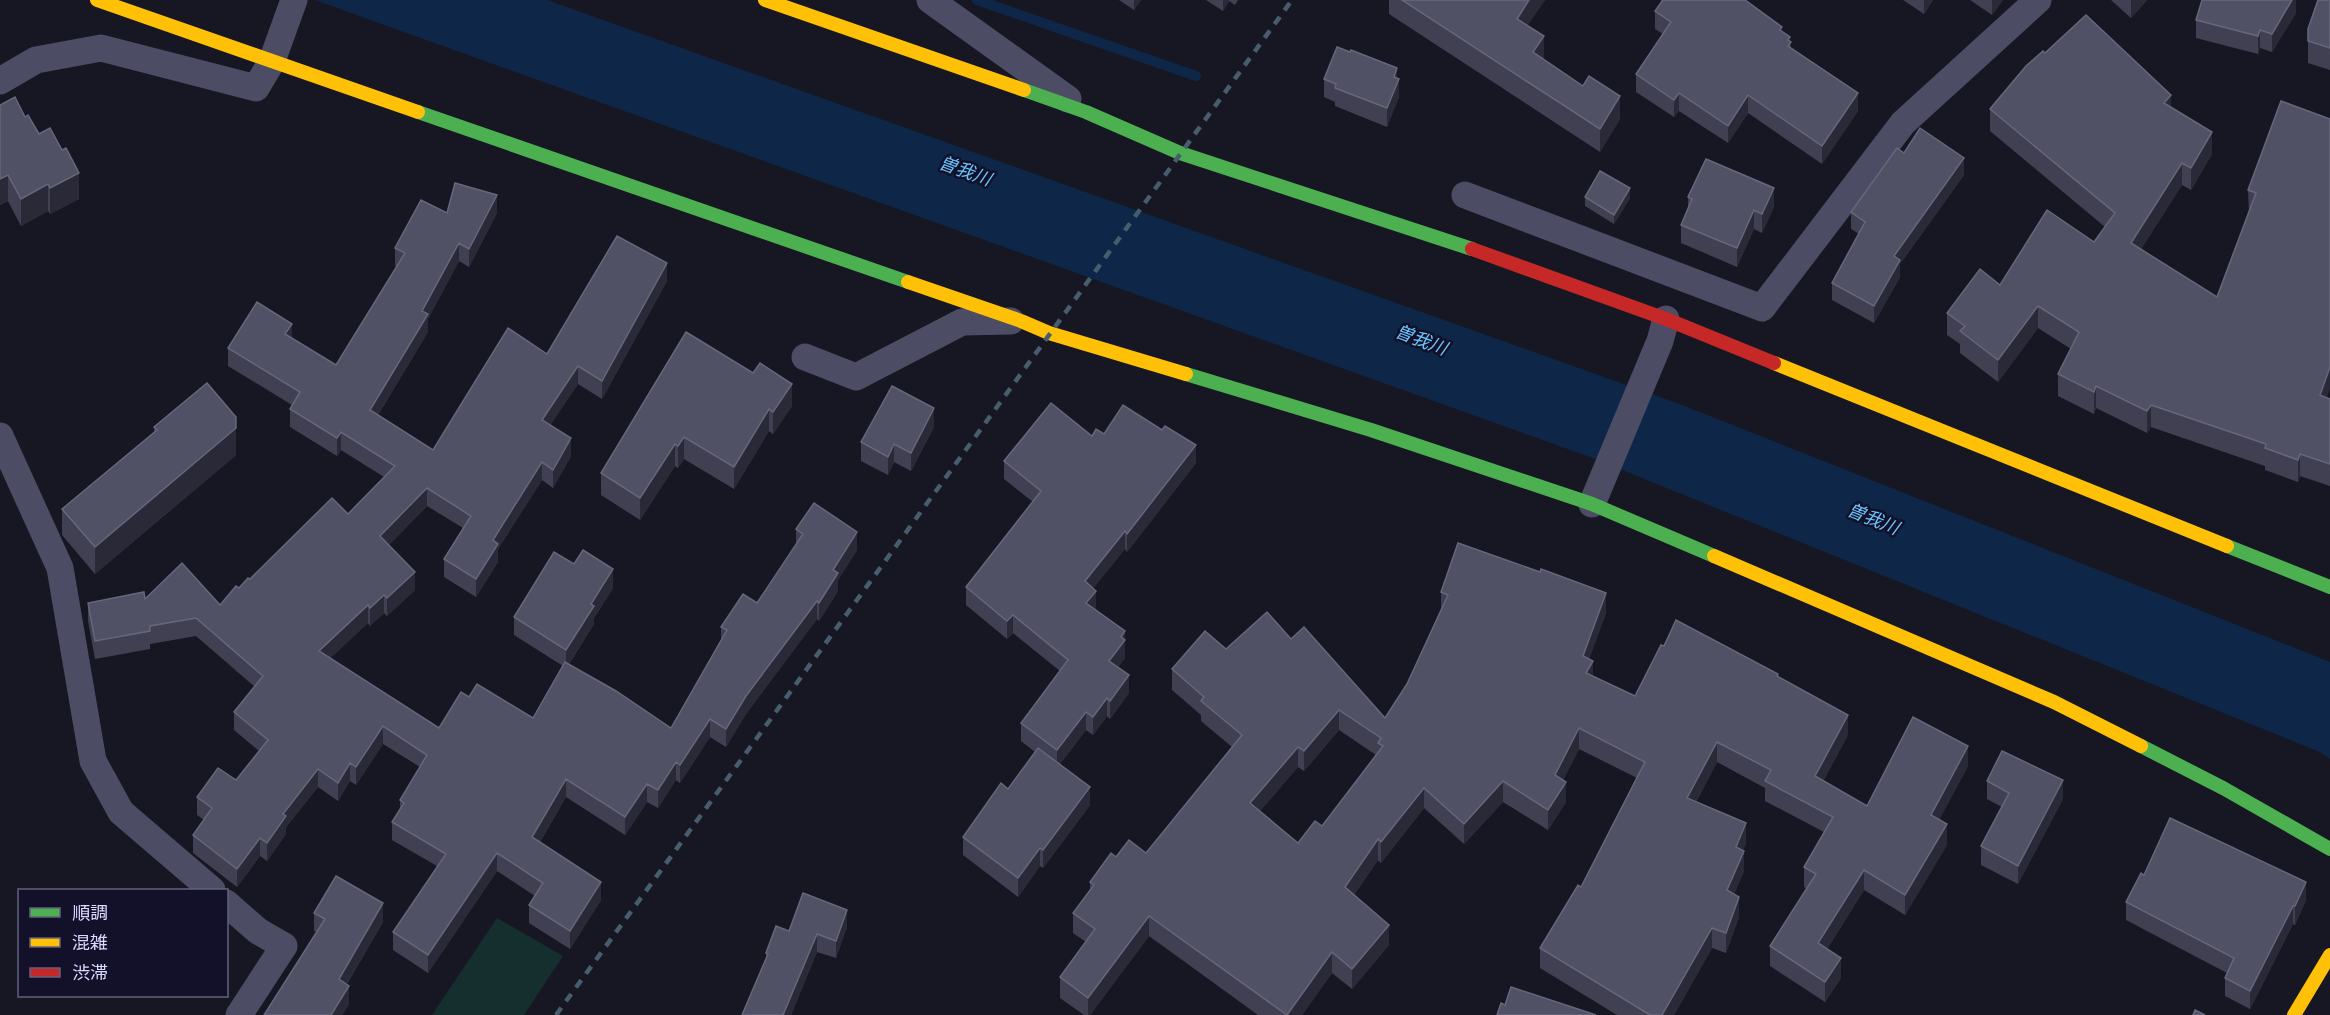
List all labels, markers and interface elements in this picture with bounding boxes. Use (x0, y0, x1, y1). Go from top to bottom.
water label: 曽我川 (936, 150, 997, 192)
water label: 曽我川 (1391, 318, 1453, 362)
water label: 曽我川 (1843, 497, 1905, 541)
legend (18, 889, 228, 997)
text: 順調 (72, 900, 108, 925)
text: 混雑 (72, 930, 108, 955)
text: 渋滞 (72, 960, 108, 985)

